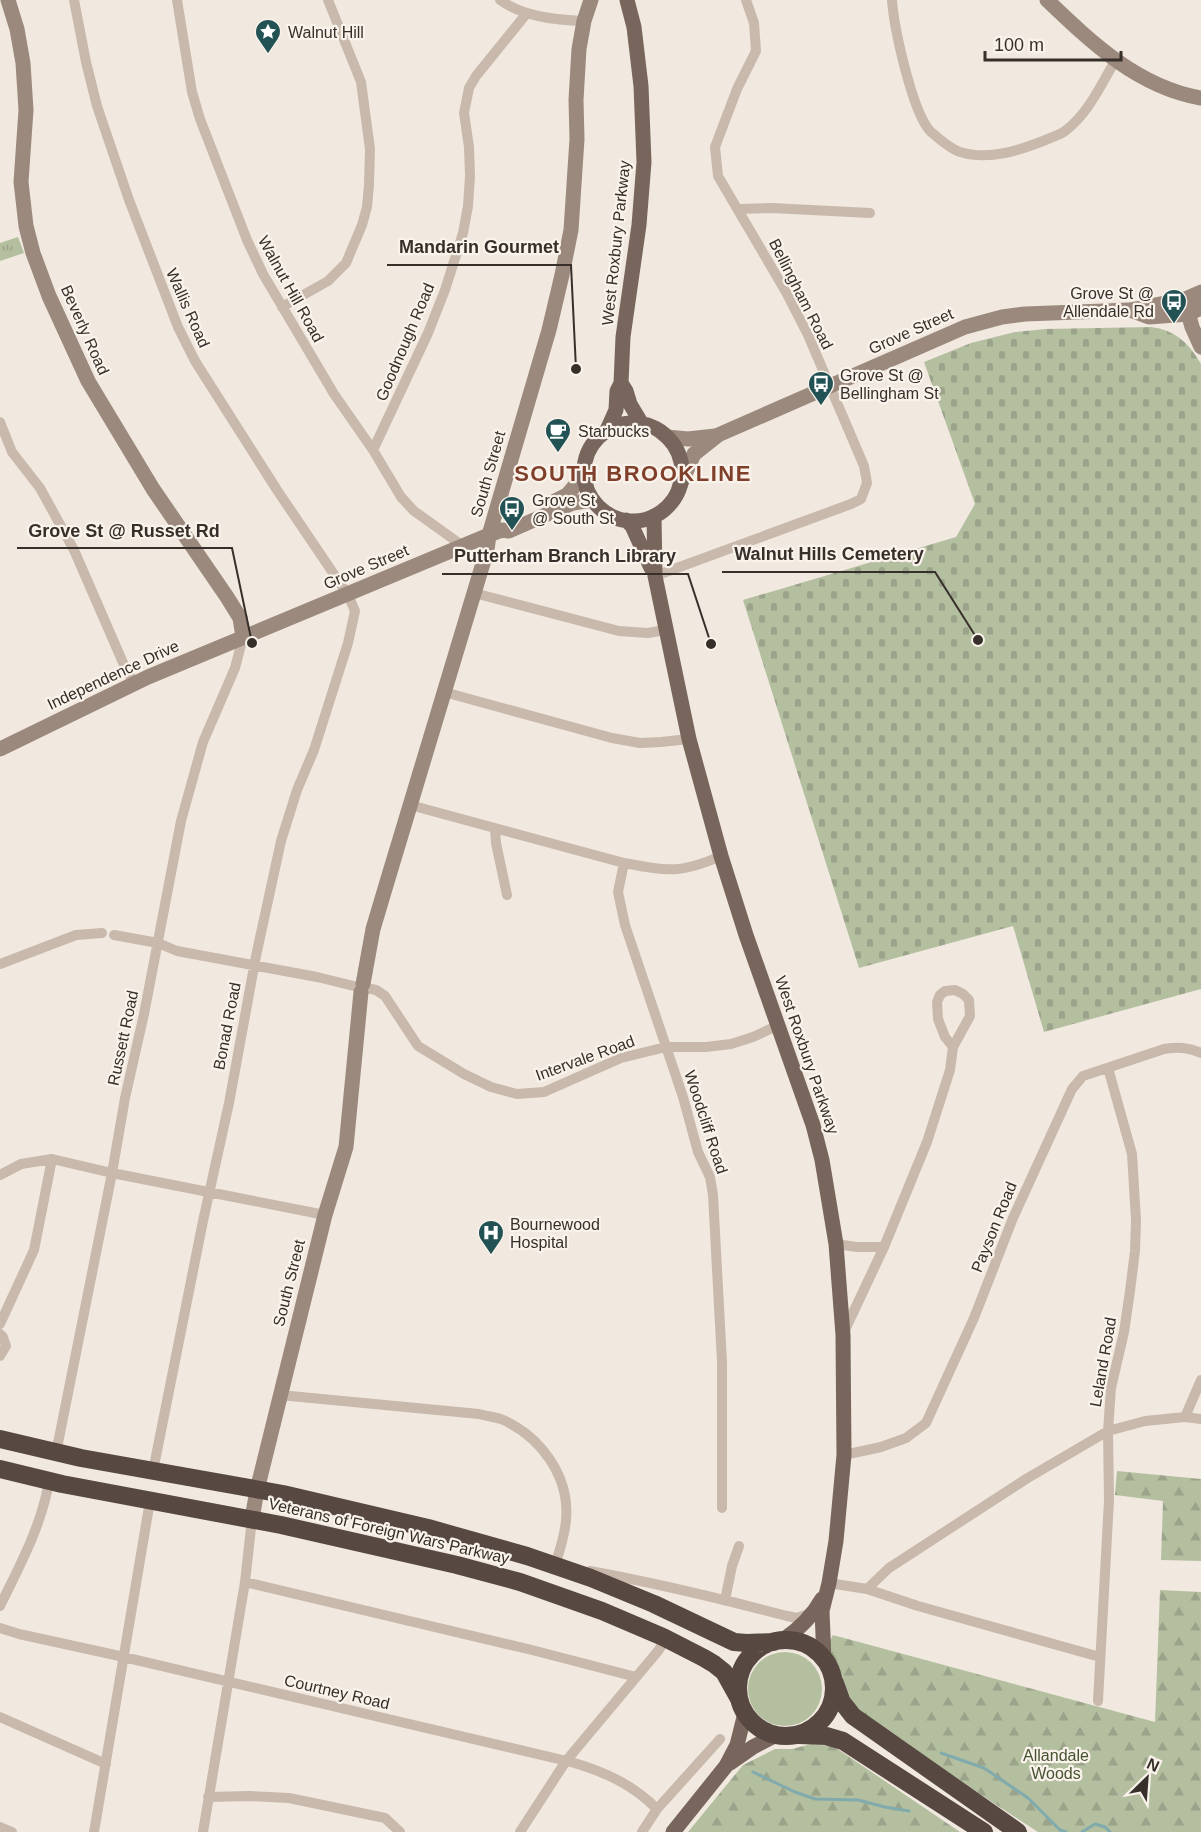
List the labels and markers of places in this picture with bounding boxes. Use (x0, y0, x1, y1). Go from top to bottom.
place icon: Walnut Hill (253, 17, 283, 55)
place label: Walnut Hill (288, 24, 364, 41)
callout: Mandarin Gourmet (387, 229, 571, 265)
place label: Grove St @ Allendale Rd (1063, 285, 1154, 320)
bus stop icon: Grove St @ Allendale Rd (1159, 287, 1189, 325)
place label: Grove St @ Bellingham St (840, 367, 939, 402)
bus stop icon: Grove St @ Bellingham St (806, 369, 836, 407)
cafe icon: Starbucks (543, 416, 573, 454)
place label: Starbucks (578, 423, 649, 440)
place label: Grove St @ South St (532, 492, 615, 527)
bus stop icon: Grove St @ South St (497, 494, 527, 532)
callout: Grove St @ Russet Rd (17, 512, 232, 548)
callout: Walnut Hills Cemetery (722, 536, 935, 572)
callout: Putterham Branch Library (442, 538, 688, 574)
place label: Bournewood Hospital (510, 1216, 600, 1251)
hospital icon: Bournewood Hospital (476, 1218, 506, 1256)

